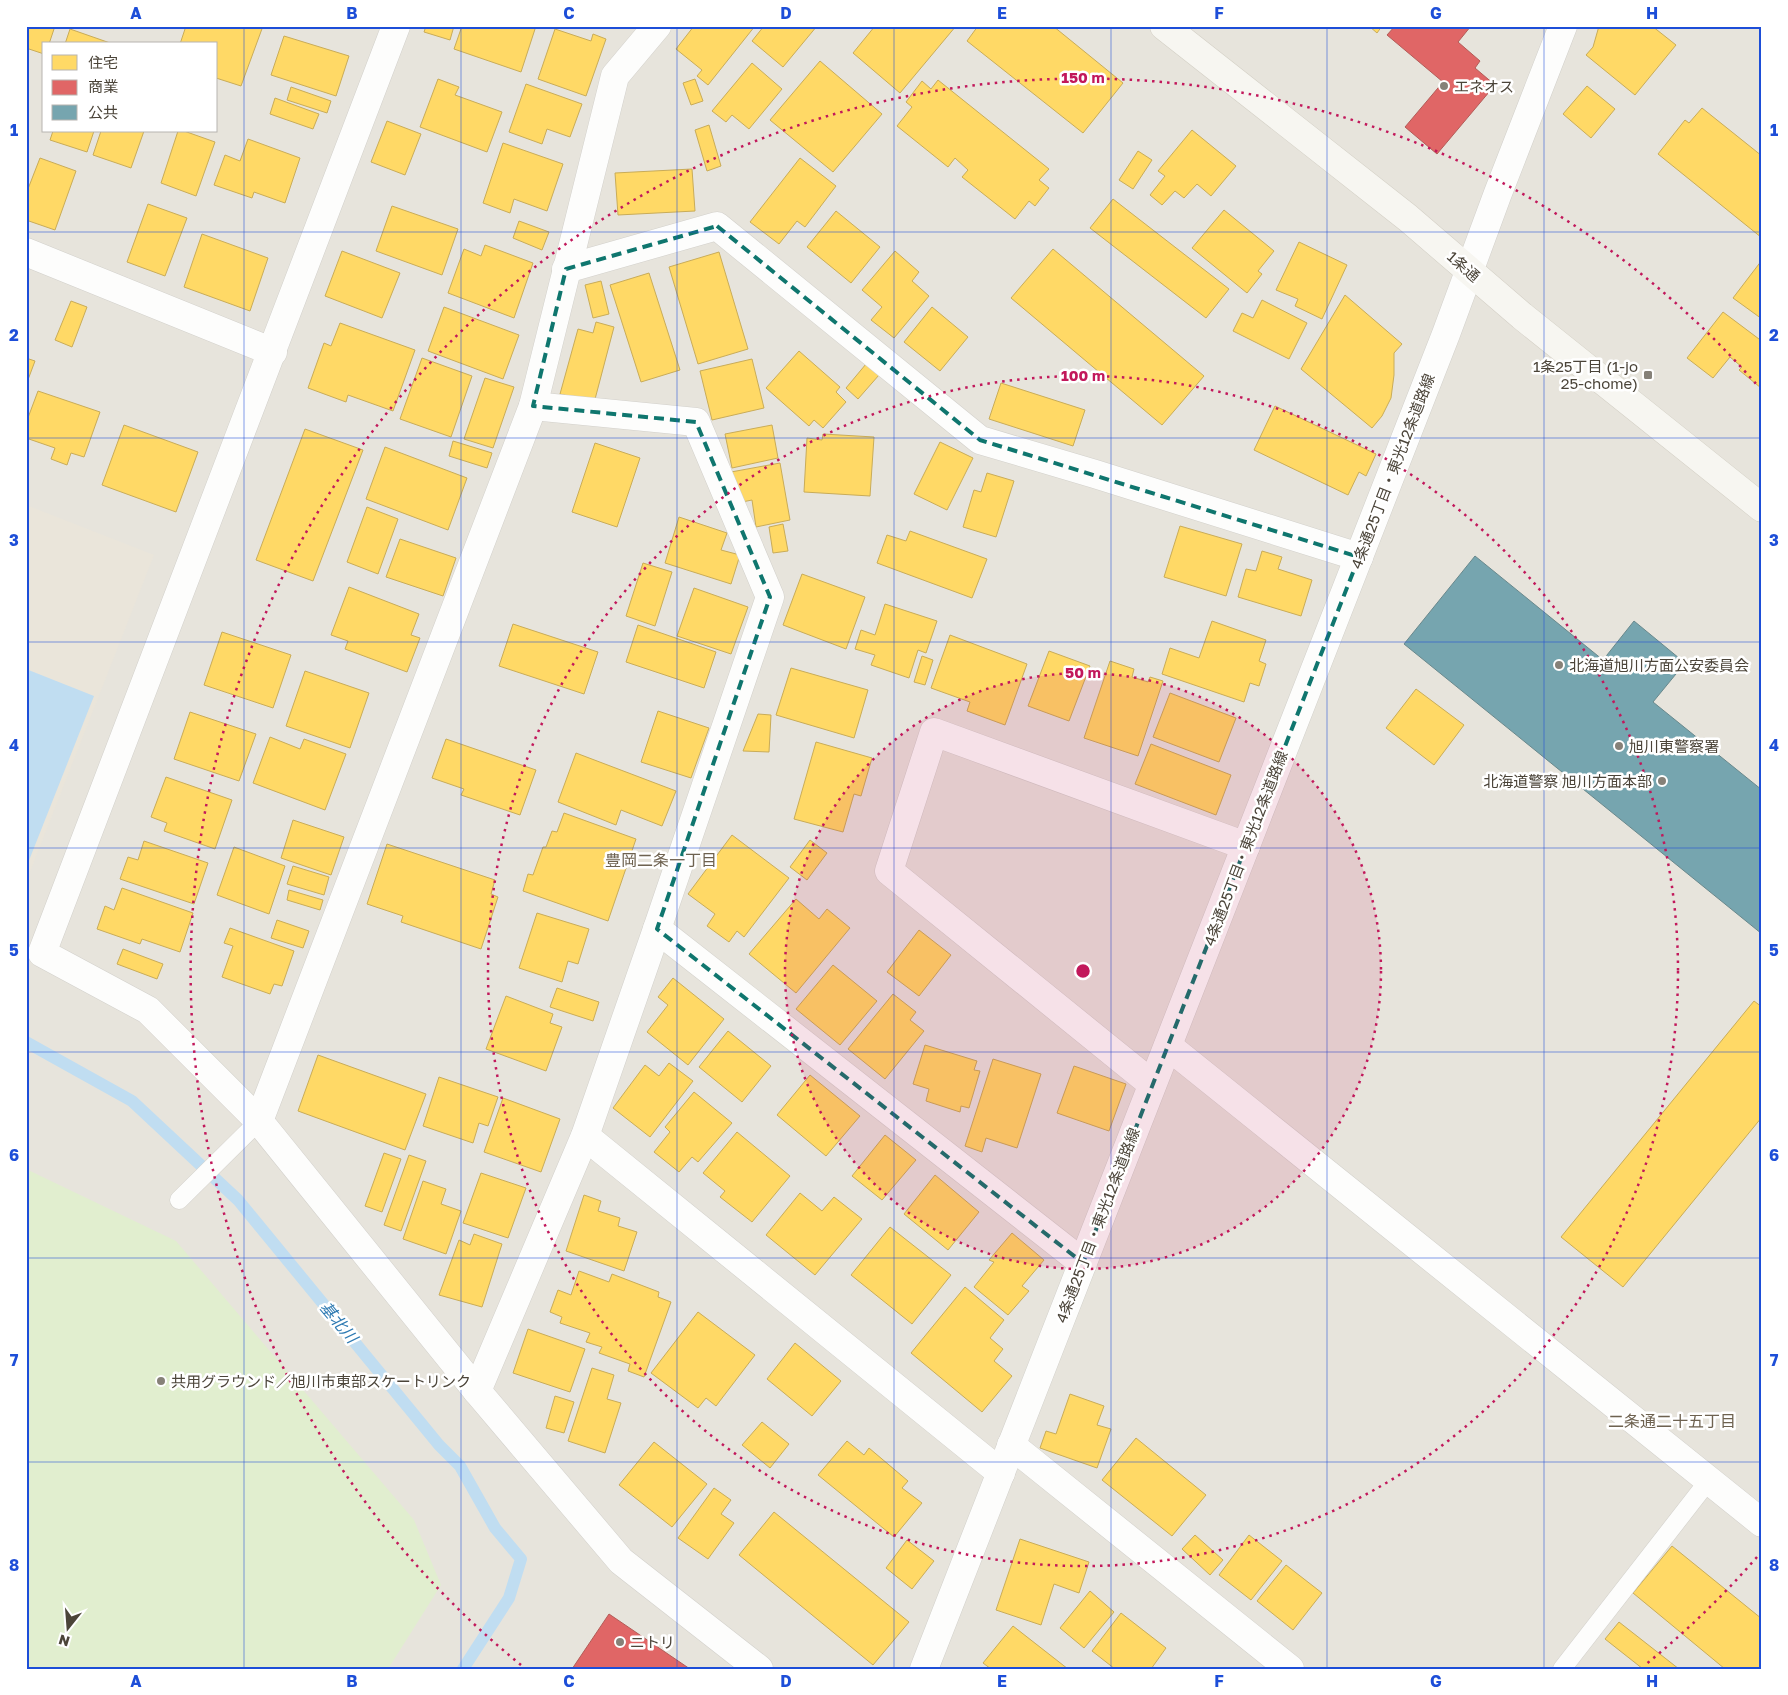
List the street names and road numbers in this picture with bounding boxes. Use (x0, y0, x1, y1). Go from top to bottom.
street label: 1条通 (1444, 247, 1484, 285)
street label: 4条通25丁目・東光12条道路線 (1346, 371, 1438, 571)
street label: 4条通25丁目・東光12条道路線 (1199, 748, 1291, 948)
street label: 4条通25丁目・東光12条道路線 (1051, 1125, 1143, 1325)

